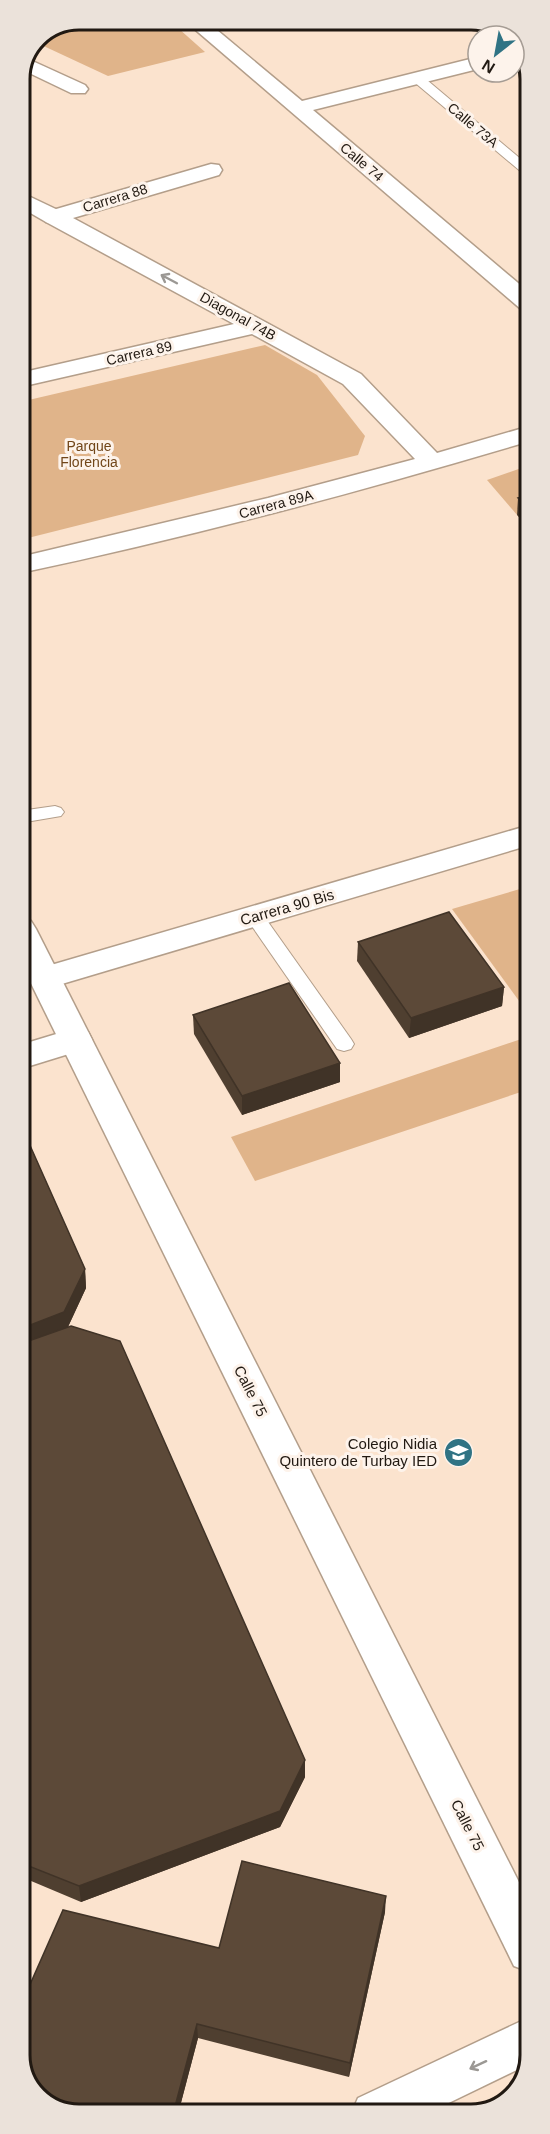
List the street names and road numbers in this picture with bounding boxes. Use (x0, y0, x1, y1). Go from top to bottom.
street label: Calle 73A (445, 99, 502, 151)
street label: Calle 74 (337, 139, 387, 185)
street label: Carrera 88 (81, 181, 150, 215)
street label: Diagonal 74B (197, 289, 279, 343)
street label: Carrera 89 (105, 338, 174, 368)
street label: Carrera 89A (237, 486, 316, 522)
street label: Carrera 90 Bis (238, 886, 336, 928)
street label: Calle 75 (231, 1363, 271, 1419)
street label: Calle 75 (448, 1797, 488, 1853)

